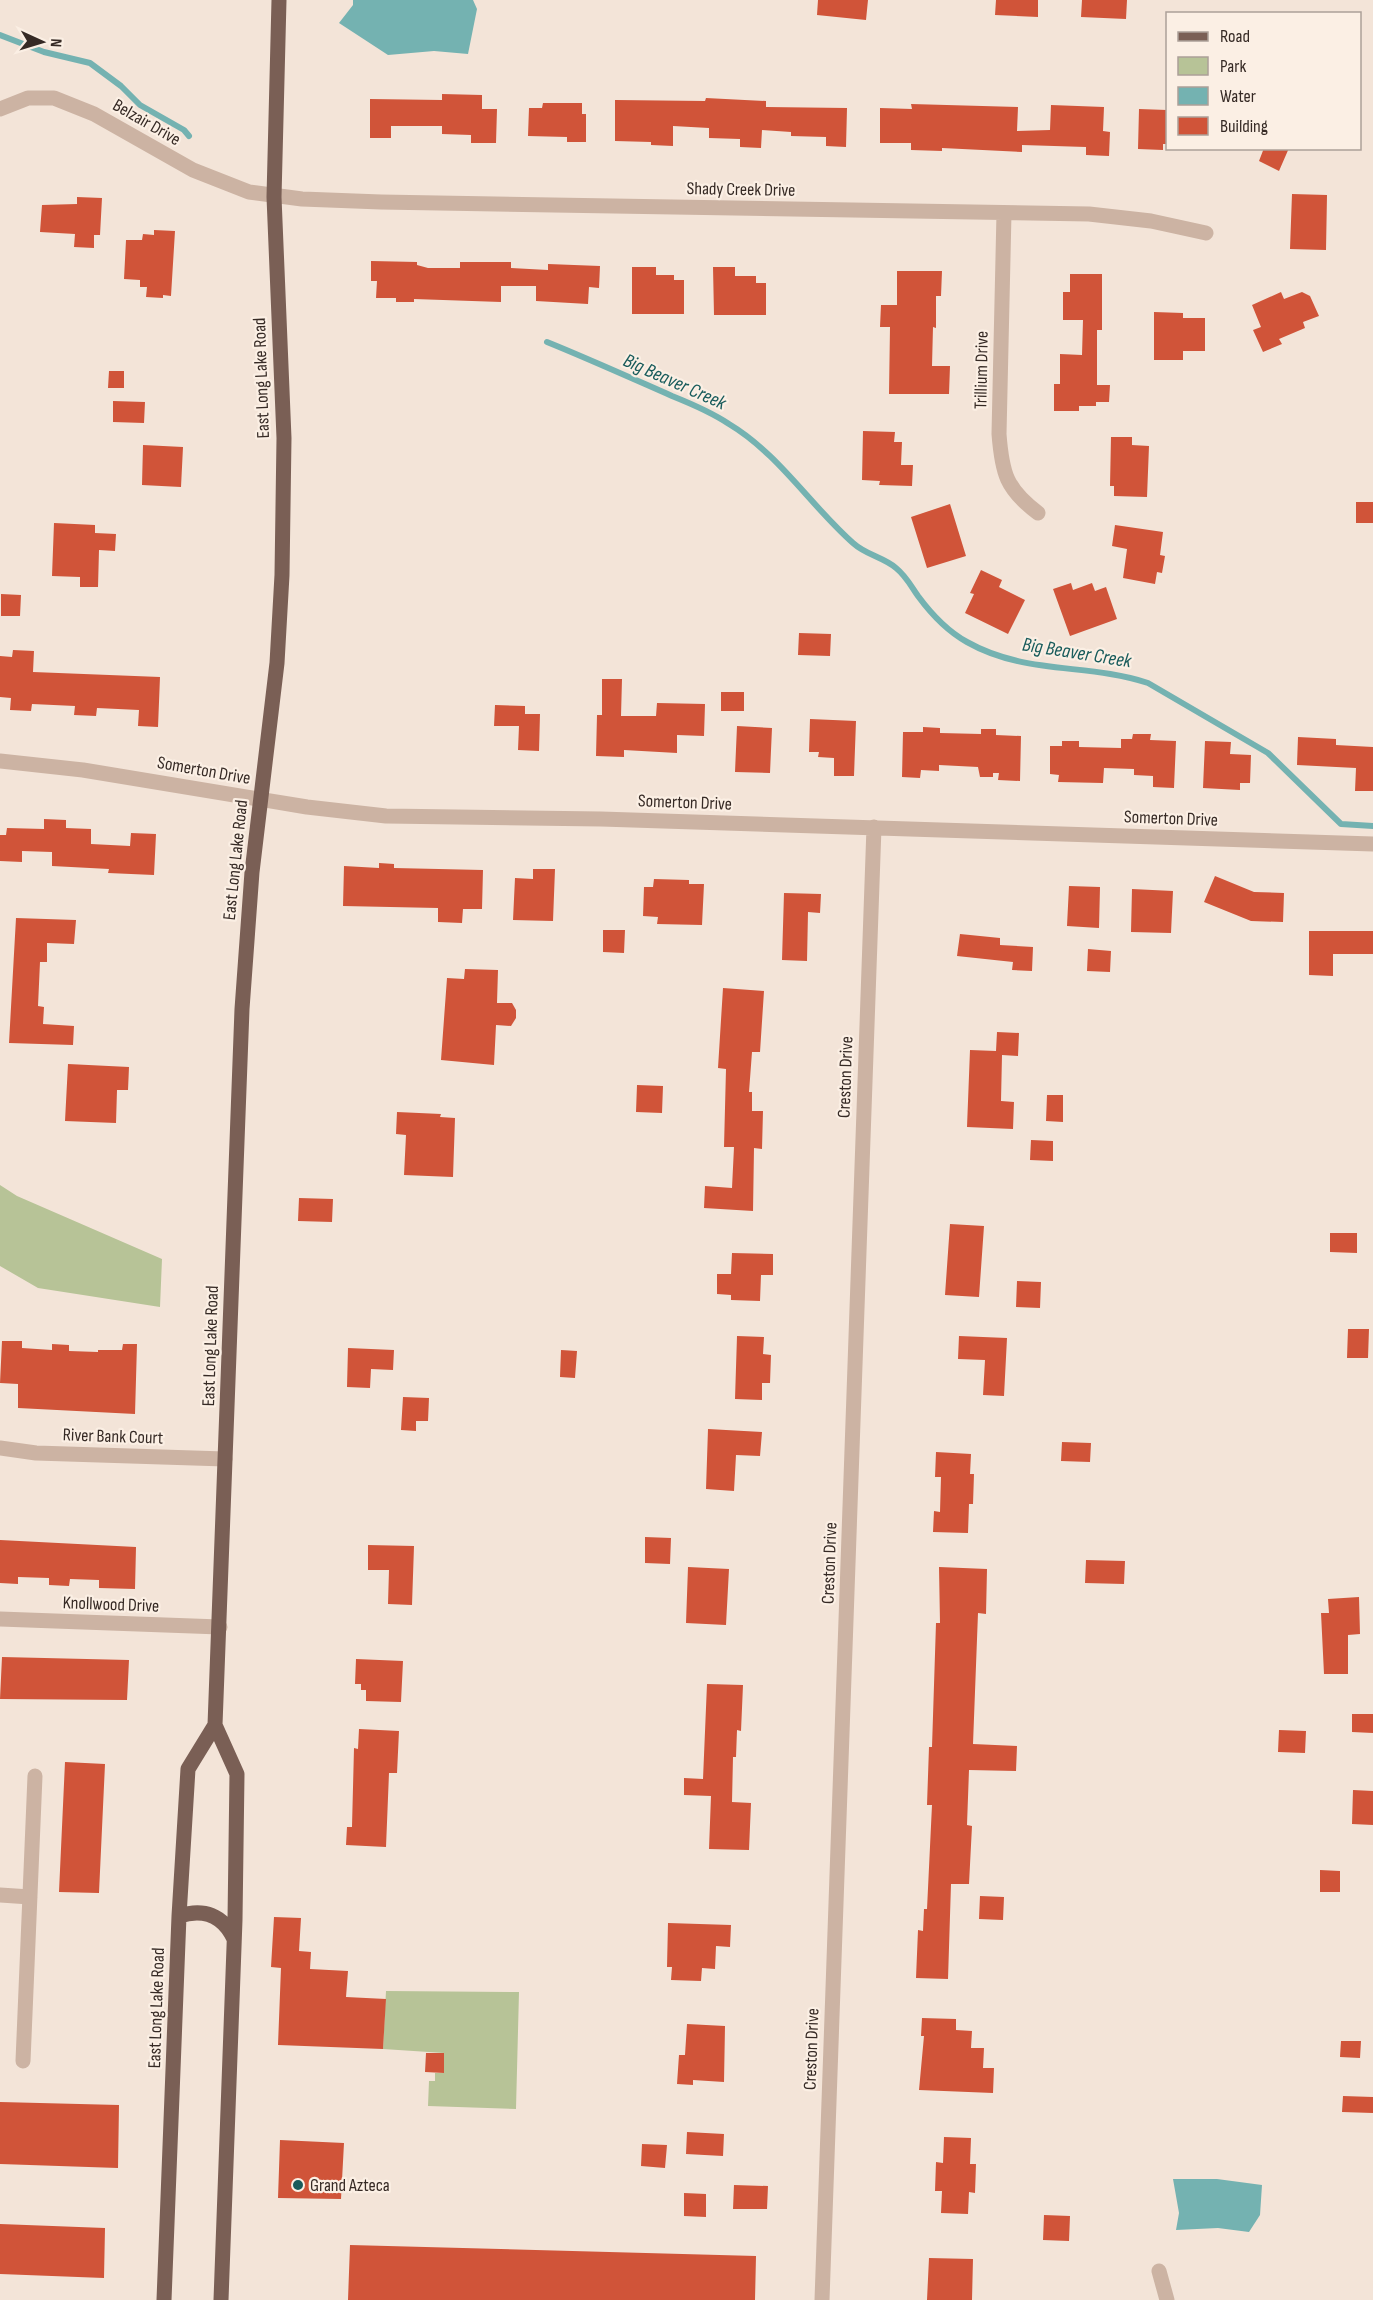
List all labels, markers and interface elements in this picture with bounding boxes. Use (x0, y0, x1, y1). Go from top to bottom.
north arrow (12, 12, 72, 72)
legend (1166, 12, 1361, 150)
text: Road (1220, 26, 1250, 47)
text: N (46, 38, 65, 48)
text: Park (1220, 56, 1246, 77)
text: Water (1220, 86, 1256, 107)
street label: Belzair Drive (109, 95, 184, 150)
text: Building (1220, 116, 1268, 137)
street label: Shady Creek Drive (686, 178, 796, 201)
street label: East Long Lake Road (249, 317, 274, 439)
street label: Trillium Drive (970, 331, 993, 409)
water label: Big Beaver Creek (619, 349, 730, 415)
water label: Big Beaver Creek (1021, 633, 1134, 674)
street label: Somerton Drive (156, 752, 252, 789)
street label: Somerton Drive (638, 790, 732, 815)
street label: East Long Lake Road (219, 799, 252, 921)
street label: Somerton Drive (1124, 806, 1218, 831)
street label: Creston Drive (834, 1036, 857, 1118)
street label: East Long Lake Road (198, 1285, 223, 1407)
street label: River Bank Court (62, 1424, 164, 1449)
street label: Creston Drive (818, 1522, 841, 1604)
street label: Knollwood Drive (62, 1592, 160, 1617)
street label: East Long Lake Road (144, 1947, 169, 2069)
street label: Creston Drive (800, 2008, 823, 2090)
place label: Grand Azteca (310, 2175, 390, 2196)
marker: Grand Azteca (291, 2178, 305, 2192)

